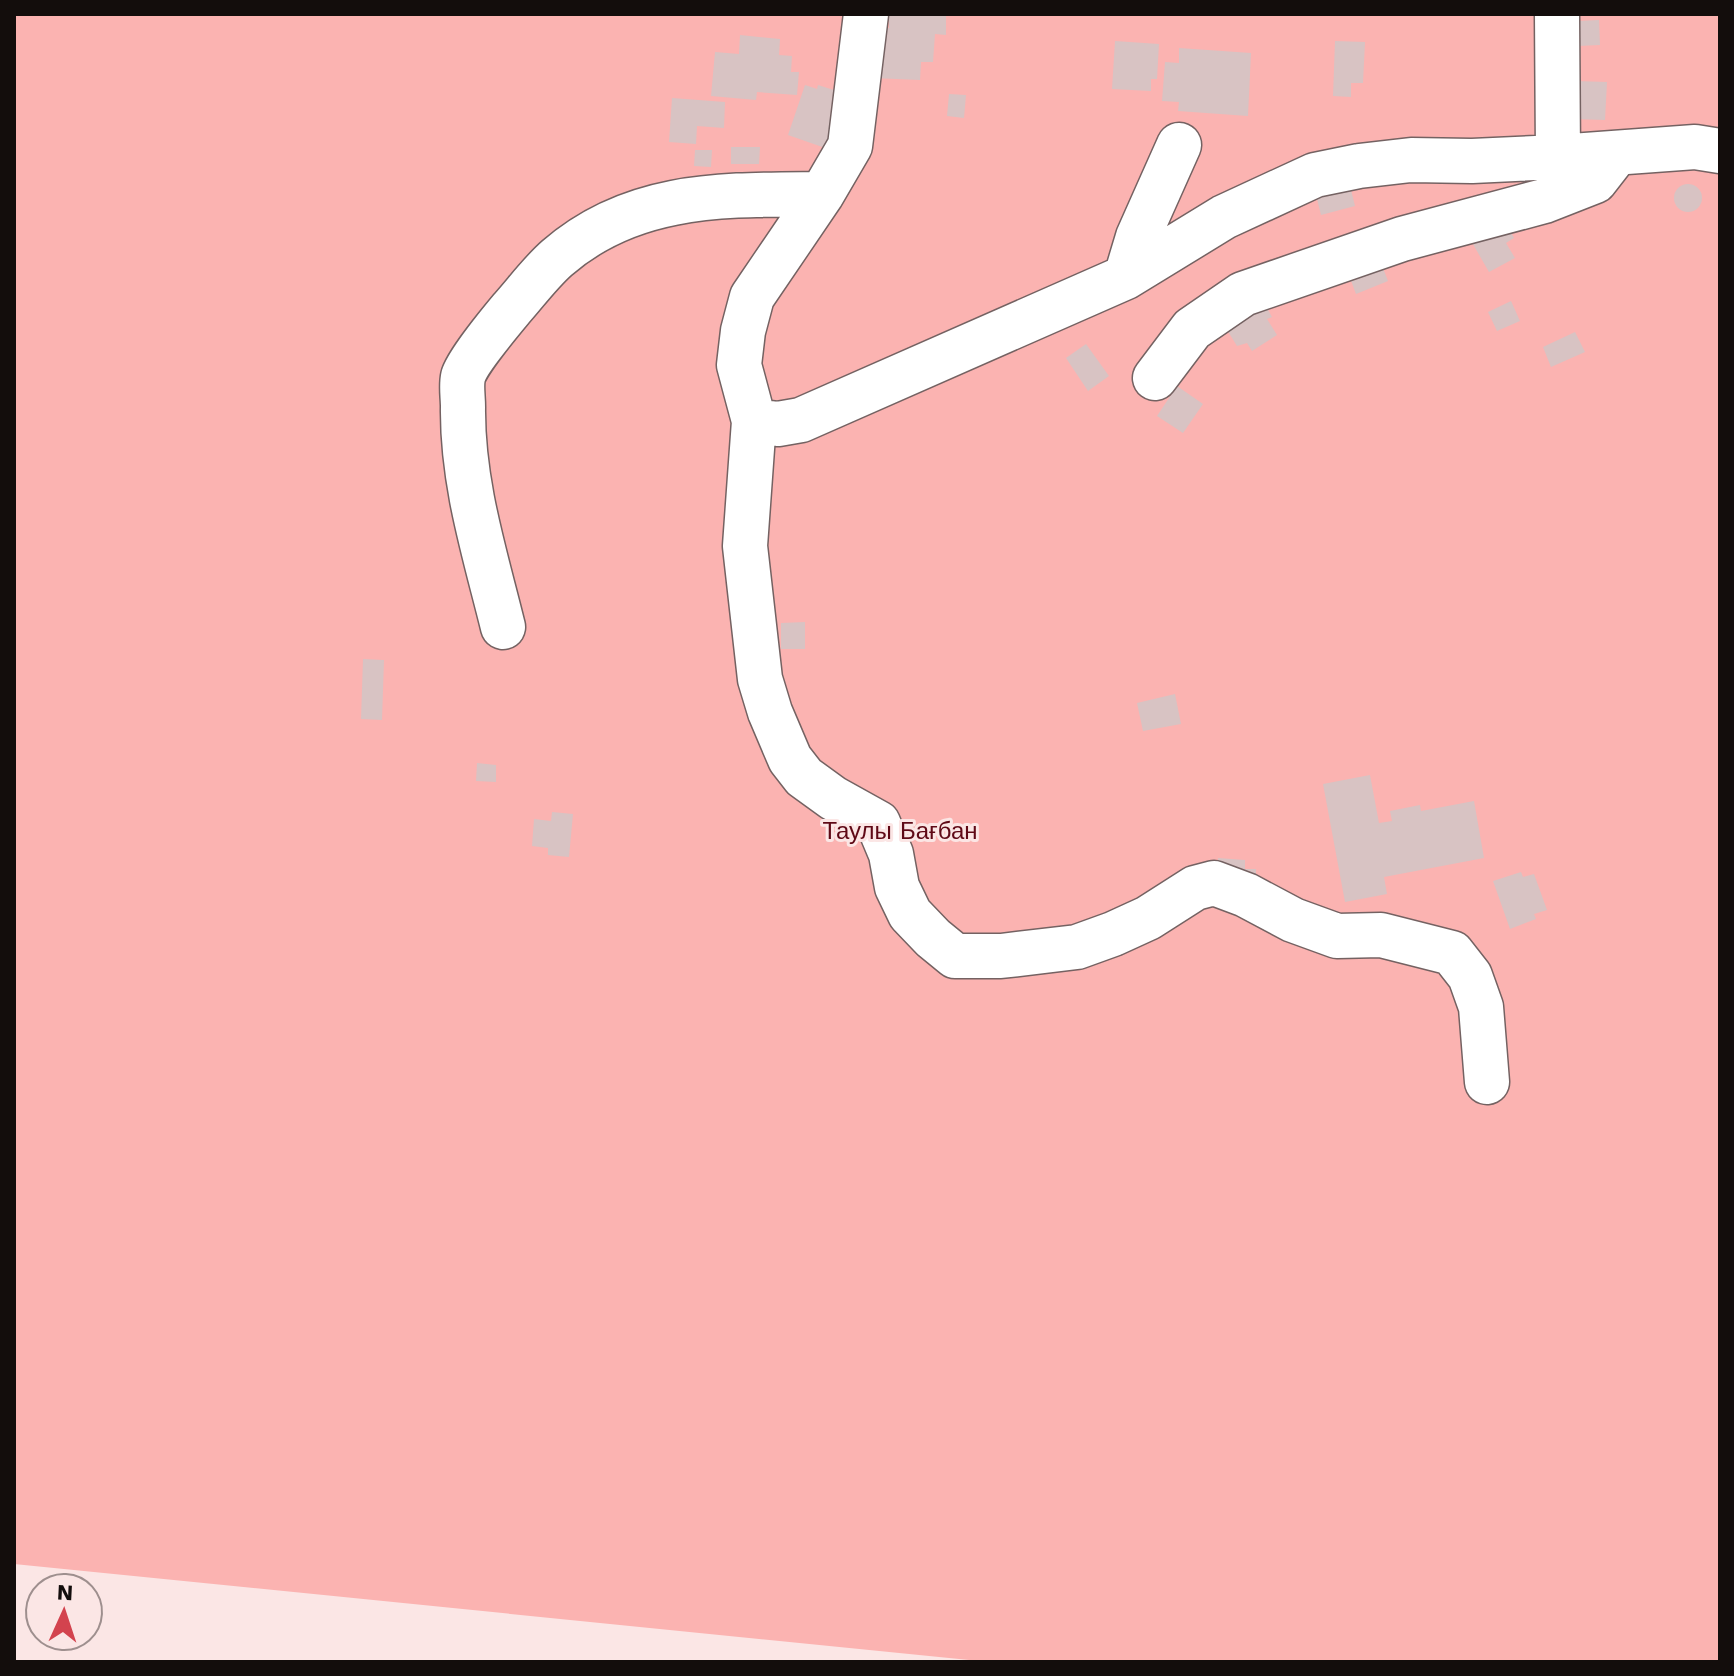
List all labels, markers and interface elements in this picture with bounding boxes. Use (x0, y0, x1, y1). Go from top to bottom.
park label: Таулы Бағбан (822, 817, 978, 845)
north arrow (24, 1572, 104, 1652)
text: N (56, 1580, 74, 1605)

